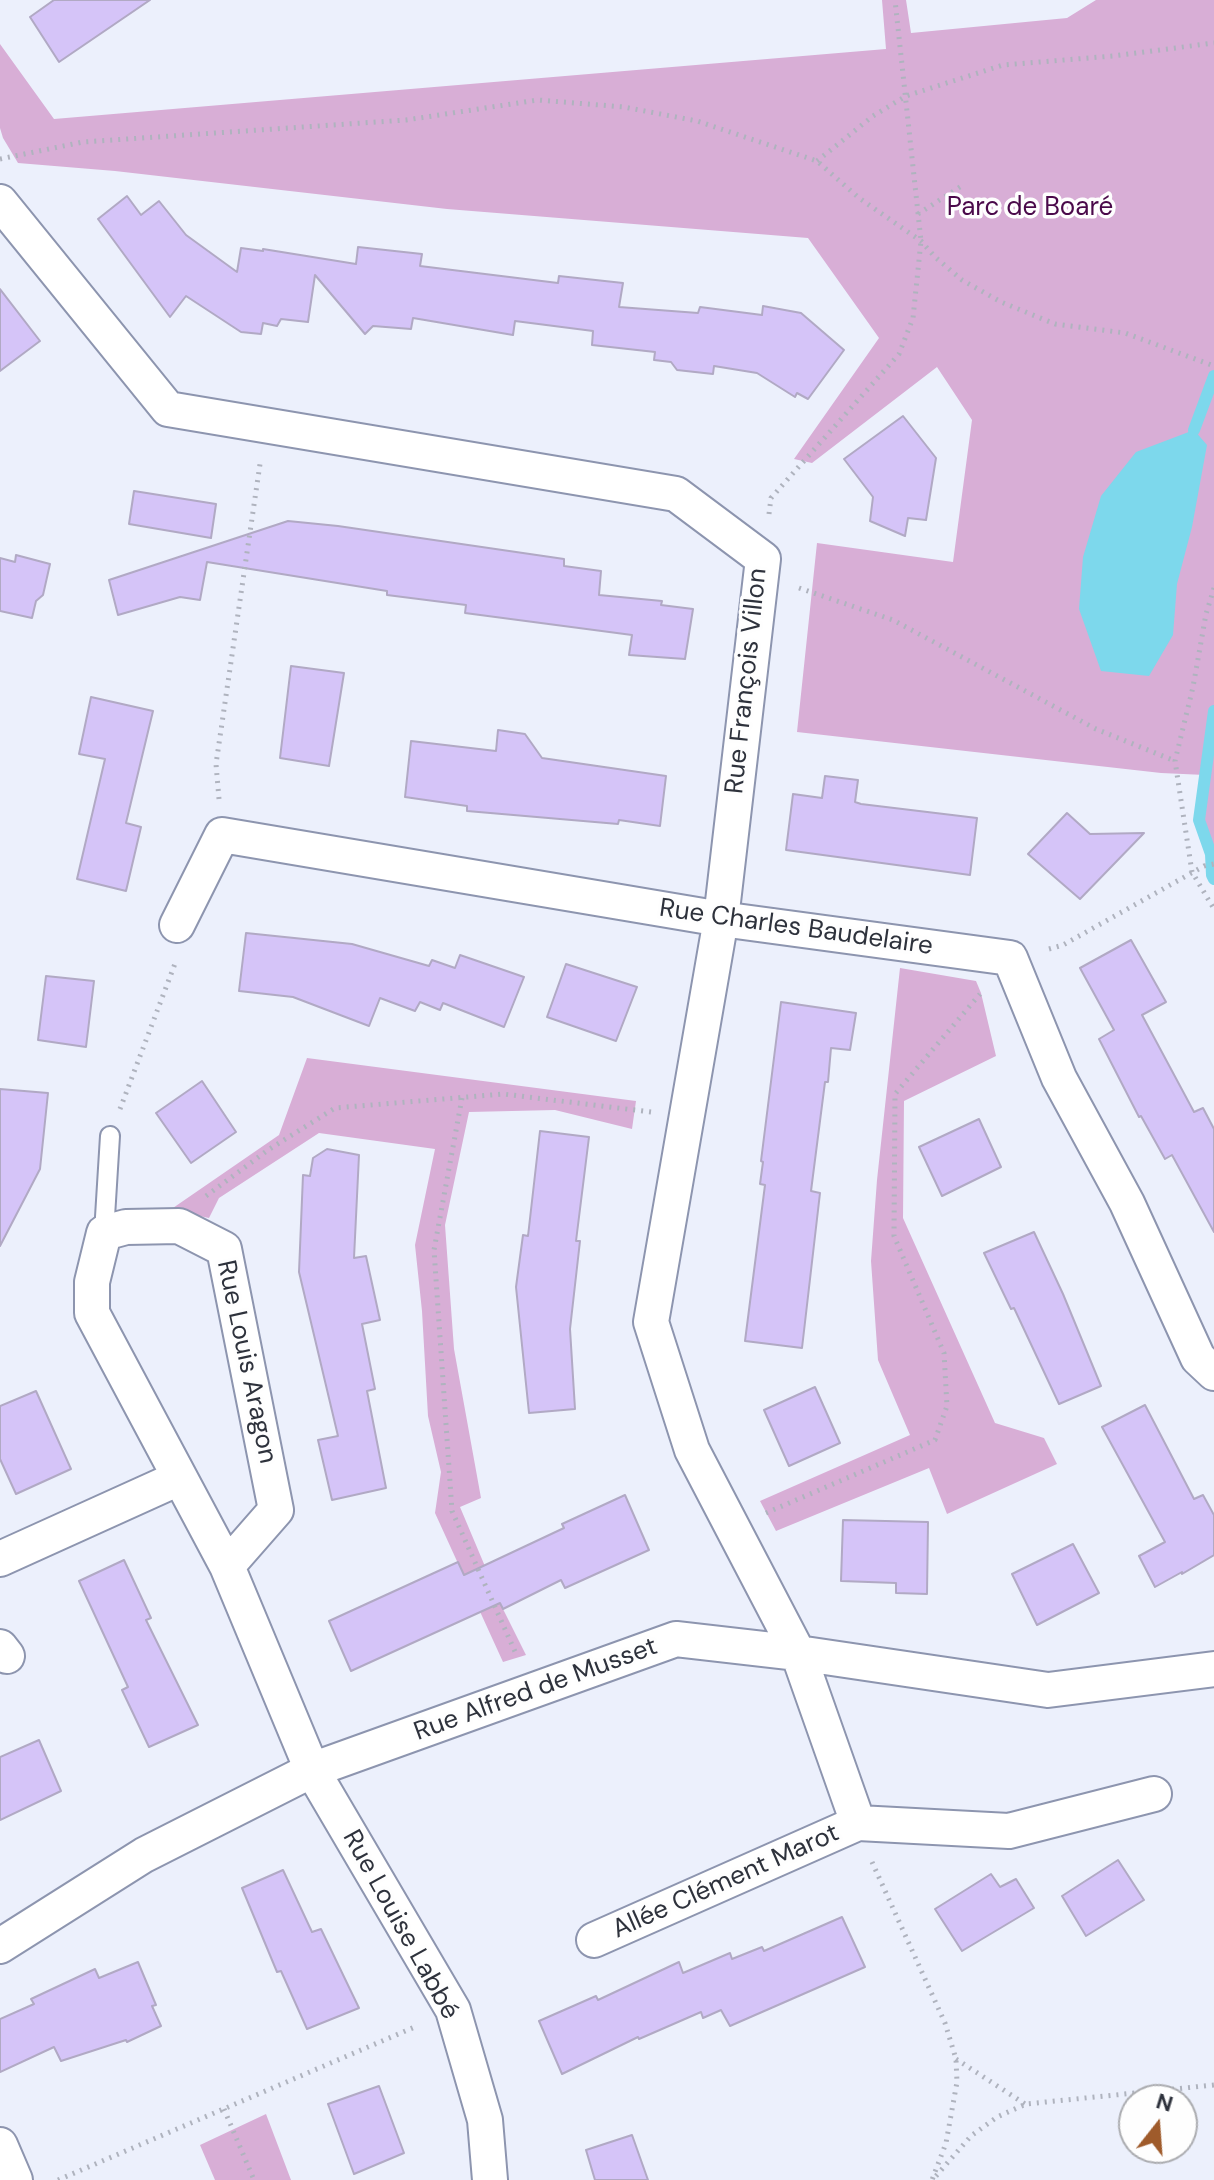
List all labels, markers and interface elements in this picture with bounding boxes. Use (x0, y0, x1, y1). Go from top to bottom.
park label: Parc de Boaré (947, 192, 1113, 224)
street label: Rue François Villon (720, 567, 774, 795)
street label: Rue Charles Baudelaire (657, 893, 935, 963)
street label: Rue Louis Aragon (209, 1257, 283, 1467)
street label: Rue Alfred de Musset (410, 1631, 662, 1749)
street label: Allée Clément Marot (608, 1818, 844, 1946)
street label: Rue Louise Labbé (335, 1825, 465, 2025)
north arrow (1118, 2084, 1198, 2164)
text: N (1153, 2086, 1176, 2119)

